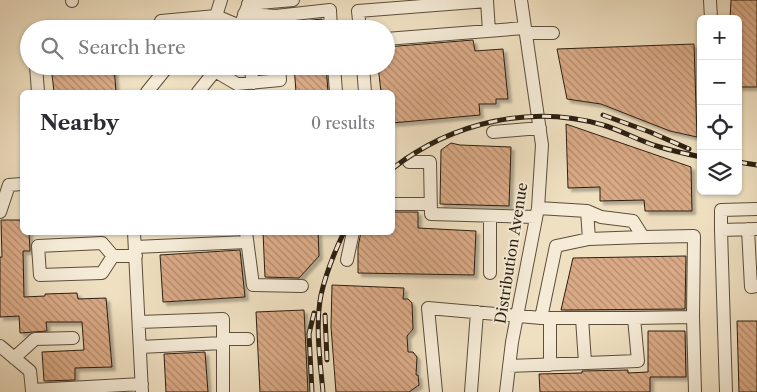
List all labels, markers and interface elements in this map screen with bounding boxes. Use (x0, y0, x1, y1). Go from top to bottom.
map controls (697, 15, 742, 195)
button: + (697, 15, 742, 60)
search box (20, 20, 395, 75)
icon: search (38, 34, 66, 62)
text: Search here (78, 36, 186, 59)
button: − (697, 60, 742, 105)
button: locate (697, 105, 742, 150)
text: Nearby (40, 110, 119, 135)
text: 0 results (311, 113, 375, 133)
button: layers (697, 150, 742, 195)
street label: Distribution Avenue (490, 181, 532, 325)

